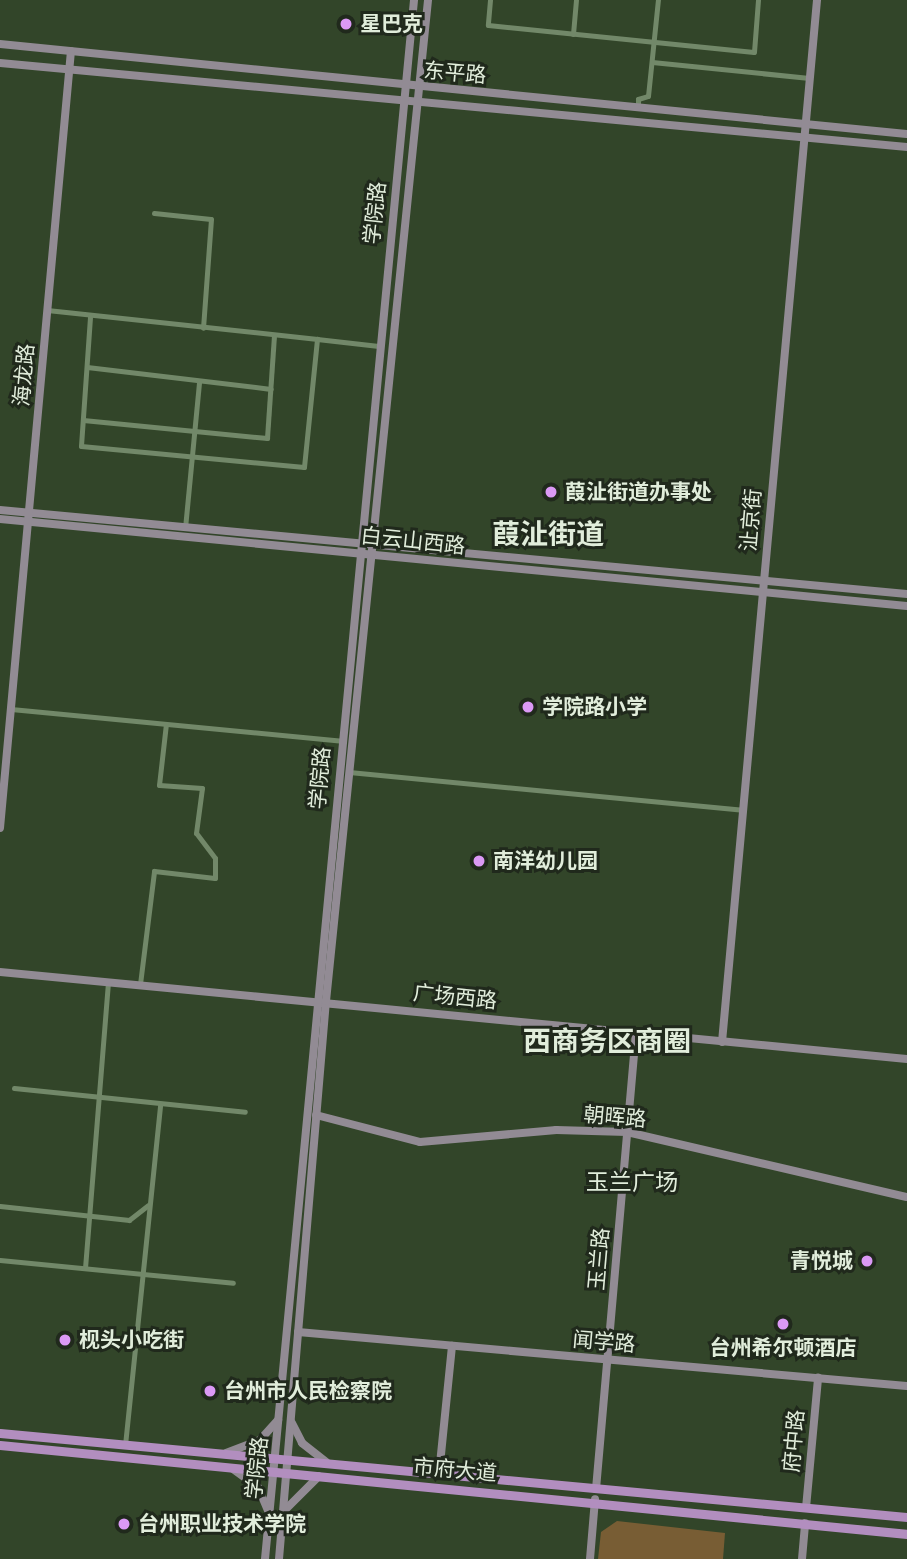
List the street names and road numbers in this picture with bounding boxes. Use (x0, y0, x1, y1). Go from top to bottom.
street label: 东平路 (423, 58, 487, 88)
street label: 学院路 (359, 180, 391, 246)
street label: 海龙路 (9, 343, 39, 407)
street label: 沚京街 (736, 488, 766, 552)
street label: 白云山西路 (359, 523, 467, 559)
street label: 学院路 (305, 746, 335, 810)
street label: 广场西路 (412, 980, 498, 1014)
street label: 朝晖路 (583, 1102, 647, 1132)
street label: 玉兰路 (584, 1227, 614, 1291)
street label: 闻学路 (572, 1327, 636, 1357)
street label: 府中路 (779, 1409, 809, 1473)
street label: 学院路 (241, 1435, 273, 1501)
street label: 市府大道 (412, 1454, 498, 1486)

